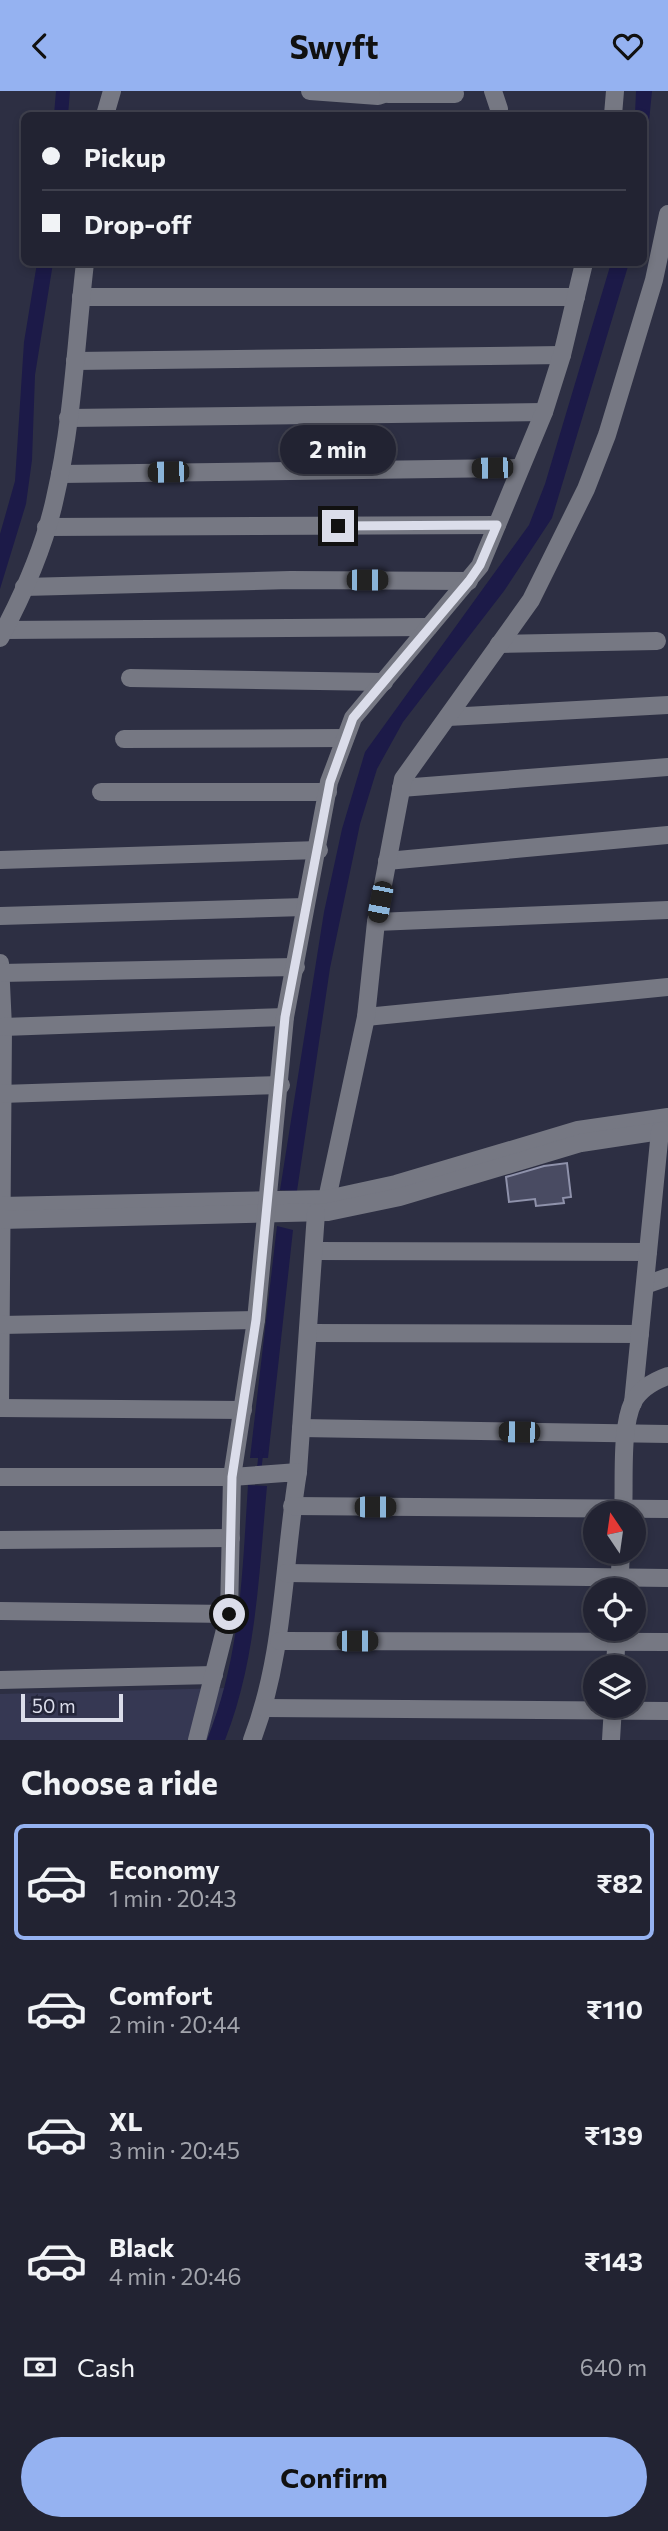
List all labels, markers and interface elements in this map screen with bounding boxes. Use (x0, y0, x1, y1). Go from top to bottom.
text: Swyft (289, 26, 379, 66)
icon: back (21, 27, 59, 65)
icon: heart (609, 27, 647, 65)
text: Pickup (84, 141, 166, 172)
text: Drop-off (84, 208, 191, 239)
callout: 2 min (280, 425, 396, 473)
text: 2 min (309, 435, 367, 463)
car (471, 457, 514, 479)
car (147, 461, 190, 483)
route end (322, 510, 354, 542)
car (347, 570, 389, 591)
car (366, 879, 395, 925)
car (498, 1421, 541, 1443)
car (355, 1497, 397, 1518)
north arrow (583, 1501, 646, 1565)
map controls (583, 1501, 646, 1718)
button: locate (583, 1578, 646, 1641)
route start (213, 1598, 245, 1630)
car (337, 1631, 379, 1652)
button: layers (583, 1655, 646, 1718)
scale bar (21, 1691, 122, 1723)
text: 50 m (32, 1694, 76, 1717)
text: Choose a ride (21, 1762, 218, 1802)
icon: car (25, 1851, 88, 1914)
text: Economy (109, 1853, 220, 1884)
text: ₹82 (596, 1867, 643, 1898)
text: 1 min · 20:43 (109, 1884, 237, 1912)
icon: car (25, 1977, 88, 2040)
text: Comfort (109, 1979, 212, 2010)
text: ₹110 (586, 1993, 643, 2024)
text: 2 min · 20:44 (109, 2010, 240, 2038)
icon: car (25, 2103, 88, 2166)
text: XL (109, 2105, 143, 2136)
text: ₹139 (584, 2119, 643, 2150)
text: 3 min · 20:45 (109, 2136, 240, 2164)
icon: car (25, 2229, 88, 2292)
text: Black (109, 2231, 175, 2262)
text: ₹143 (584, 2245, 643, 2276)
text: 4 min · 20:46 (109, 2262, 242, 2290)
icon: cash (21, 2348, 59, 2386)
text: Cash (77, 2351, 135, 2382)
text: 640 m (580, 2353, 647, 2381)
button: Confirm (21, 2437, 647, 2517)

